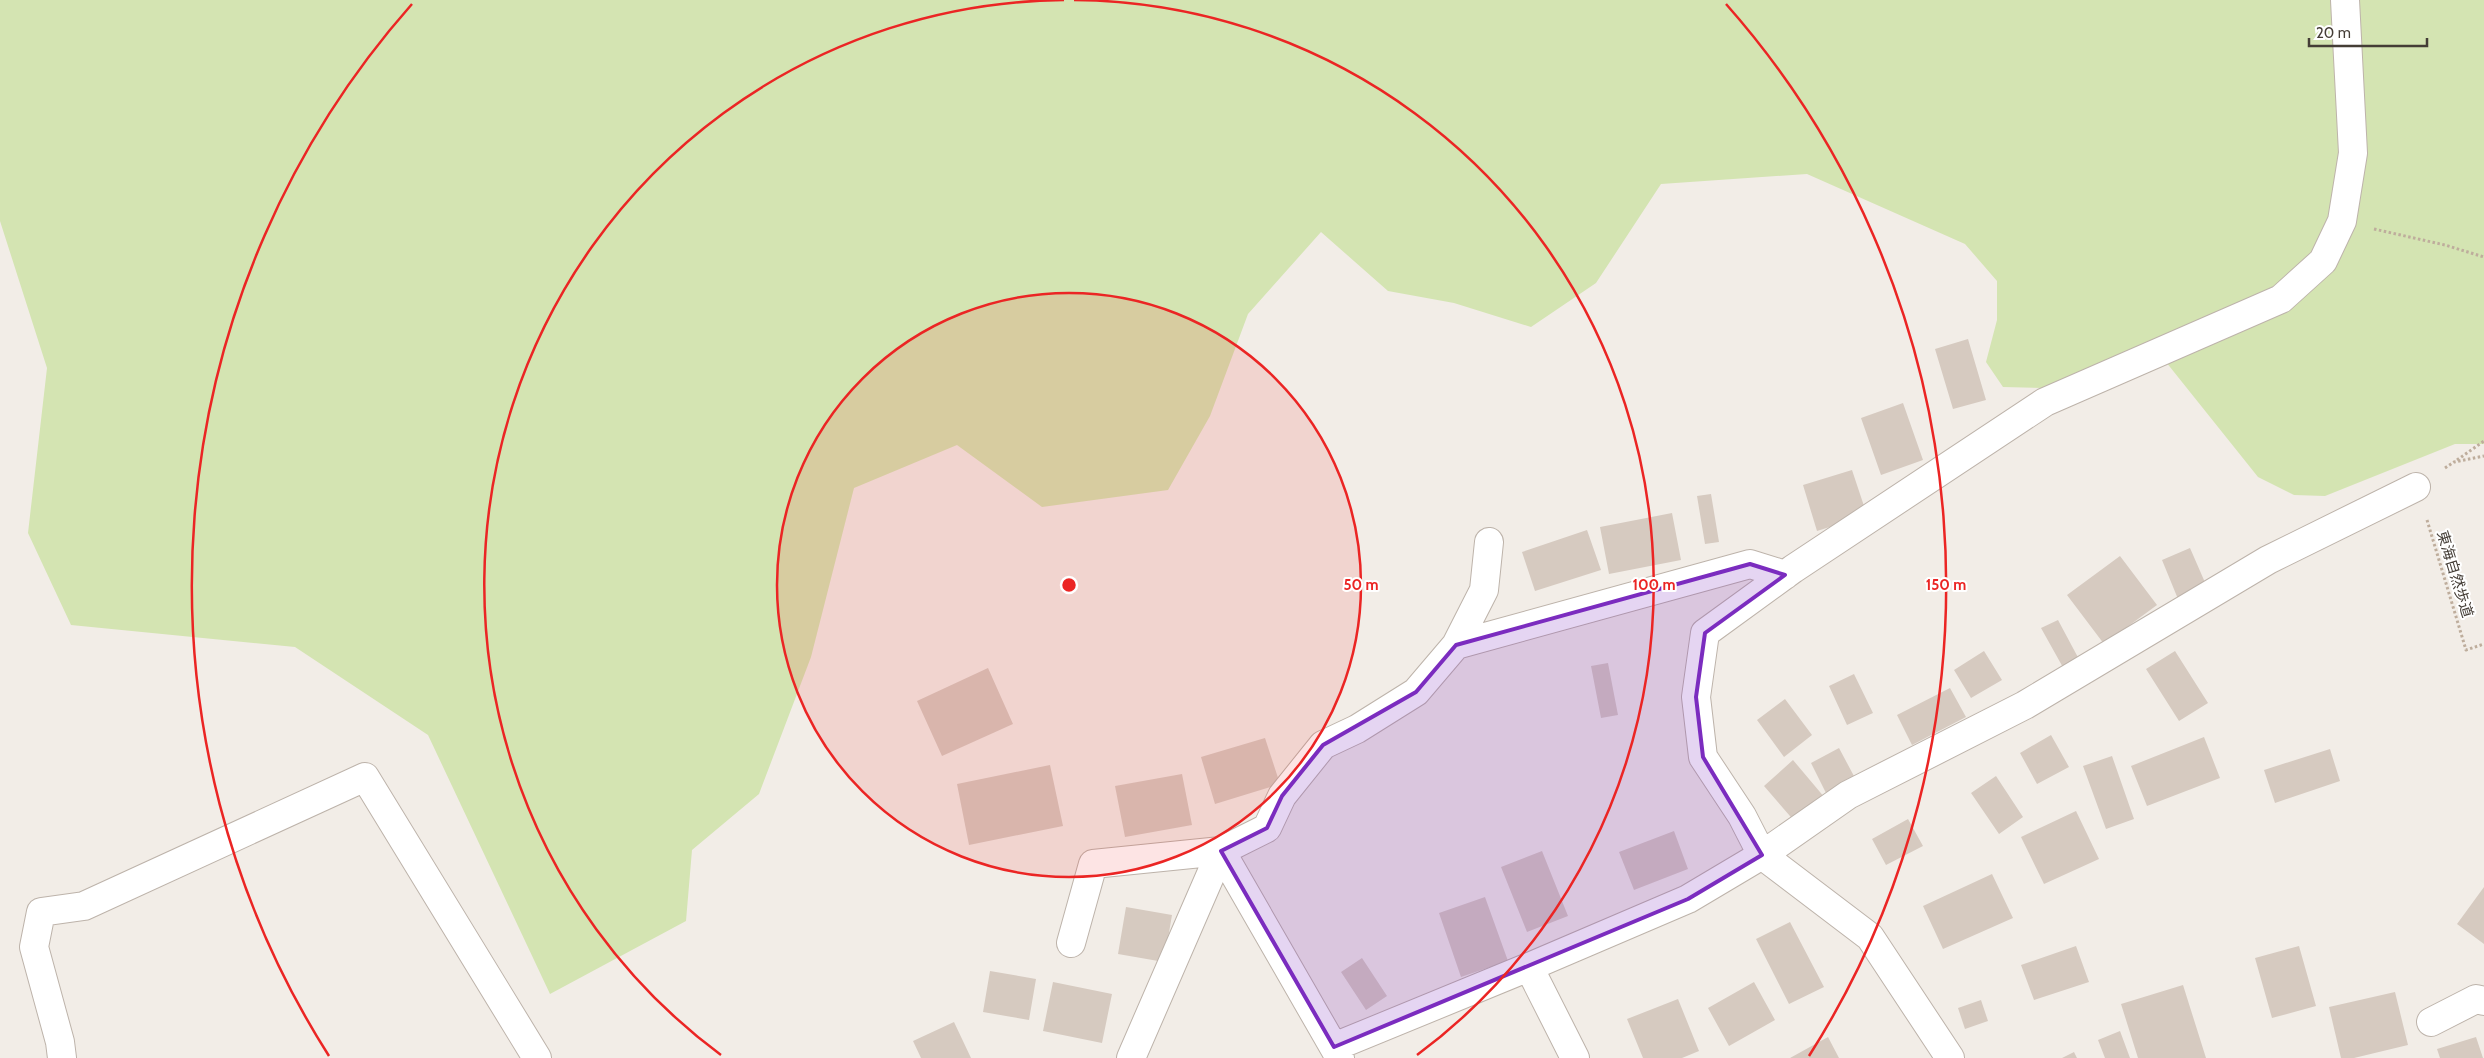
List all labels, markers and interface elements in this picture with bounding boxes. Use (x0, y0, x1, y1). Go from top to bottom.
scale bar (2309, 15, 2426, 47)
text: 20 m (2316, 24, 2351, 42)
street label: 東海自然歩道 (2433, 528, 2477, 620)
centre of rings (1060, 576, 1078, 594)
text: 50 m (1343, 576, 1379, 594)
text: 100 m (1632, 576, 1676, 594)
text: 150 m (1926, 576, 1966, 594)

